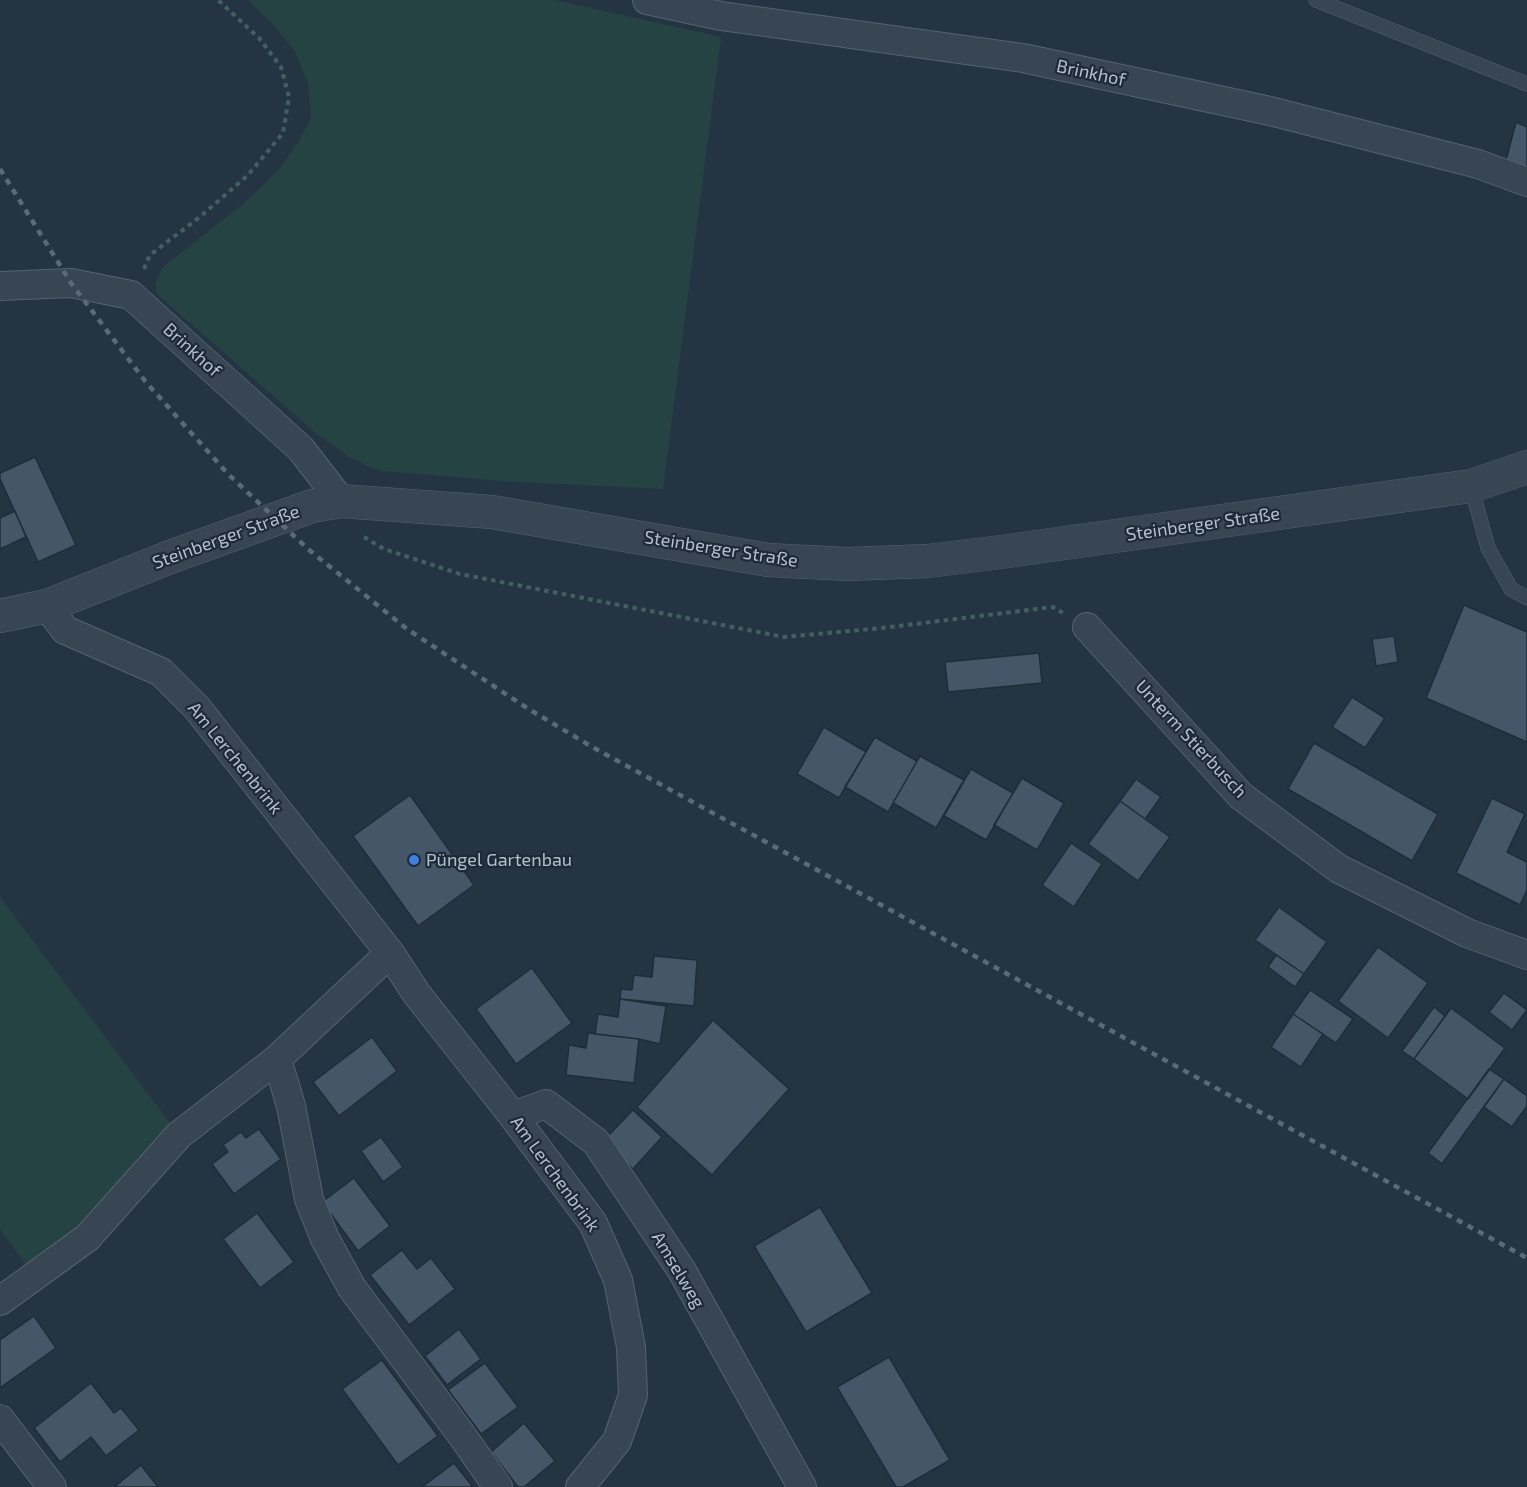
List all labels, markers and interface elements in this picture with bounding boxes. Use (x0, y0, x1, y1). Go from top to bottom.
street label: Brinkhof (1055, 55, 1127, 91)
street label: Brinkhof (159, 319, 225, 381)
street label: Steinberger Straße (149, 500, 303, 574)
street label: Steinberger Straße (1125, 503, 1281, 545)
street label: Steinberger Straße (643, 526, 799, 572)
street label: Unterm Stierbusch (1131, 676, 1251, 802)
street label: Am Lerchenbrink (183, 698, 287, 818)
place label: Püngel Gartenbau (426, 849, 572, 871)
marker: Püngel Gartenbau (407, 853, 421, 867)
street label: Am Lerchenbrink (506, 1112, 604, 1236)
street label: Amselweg (647, 1228, 709, 1312)

